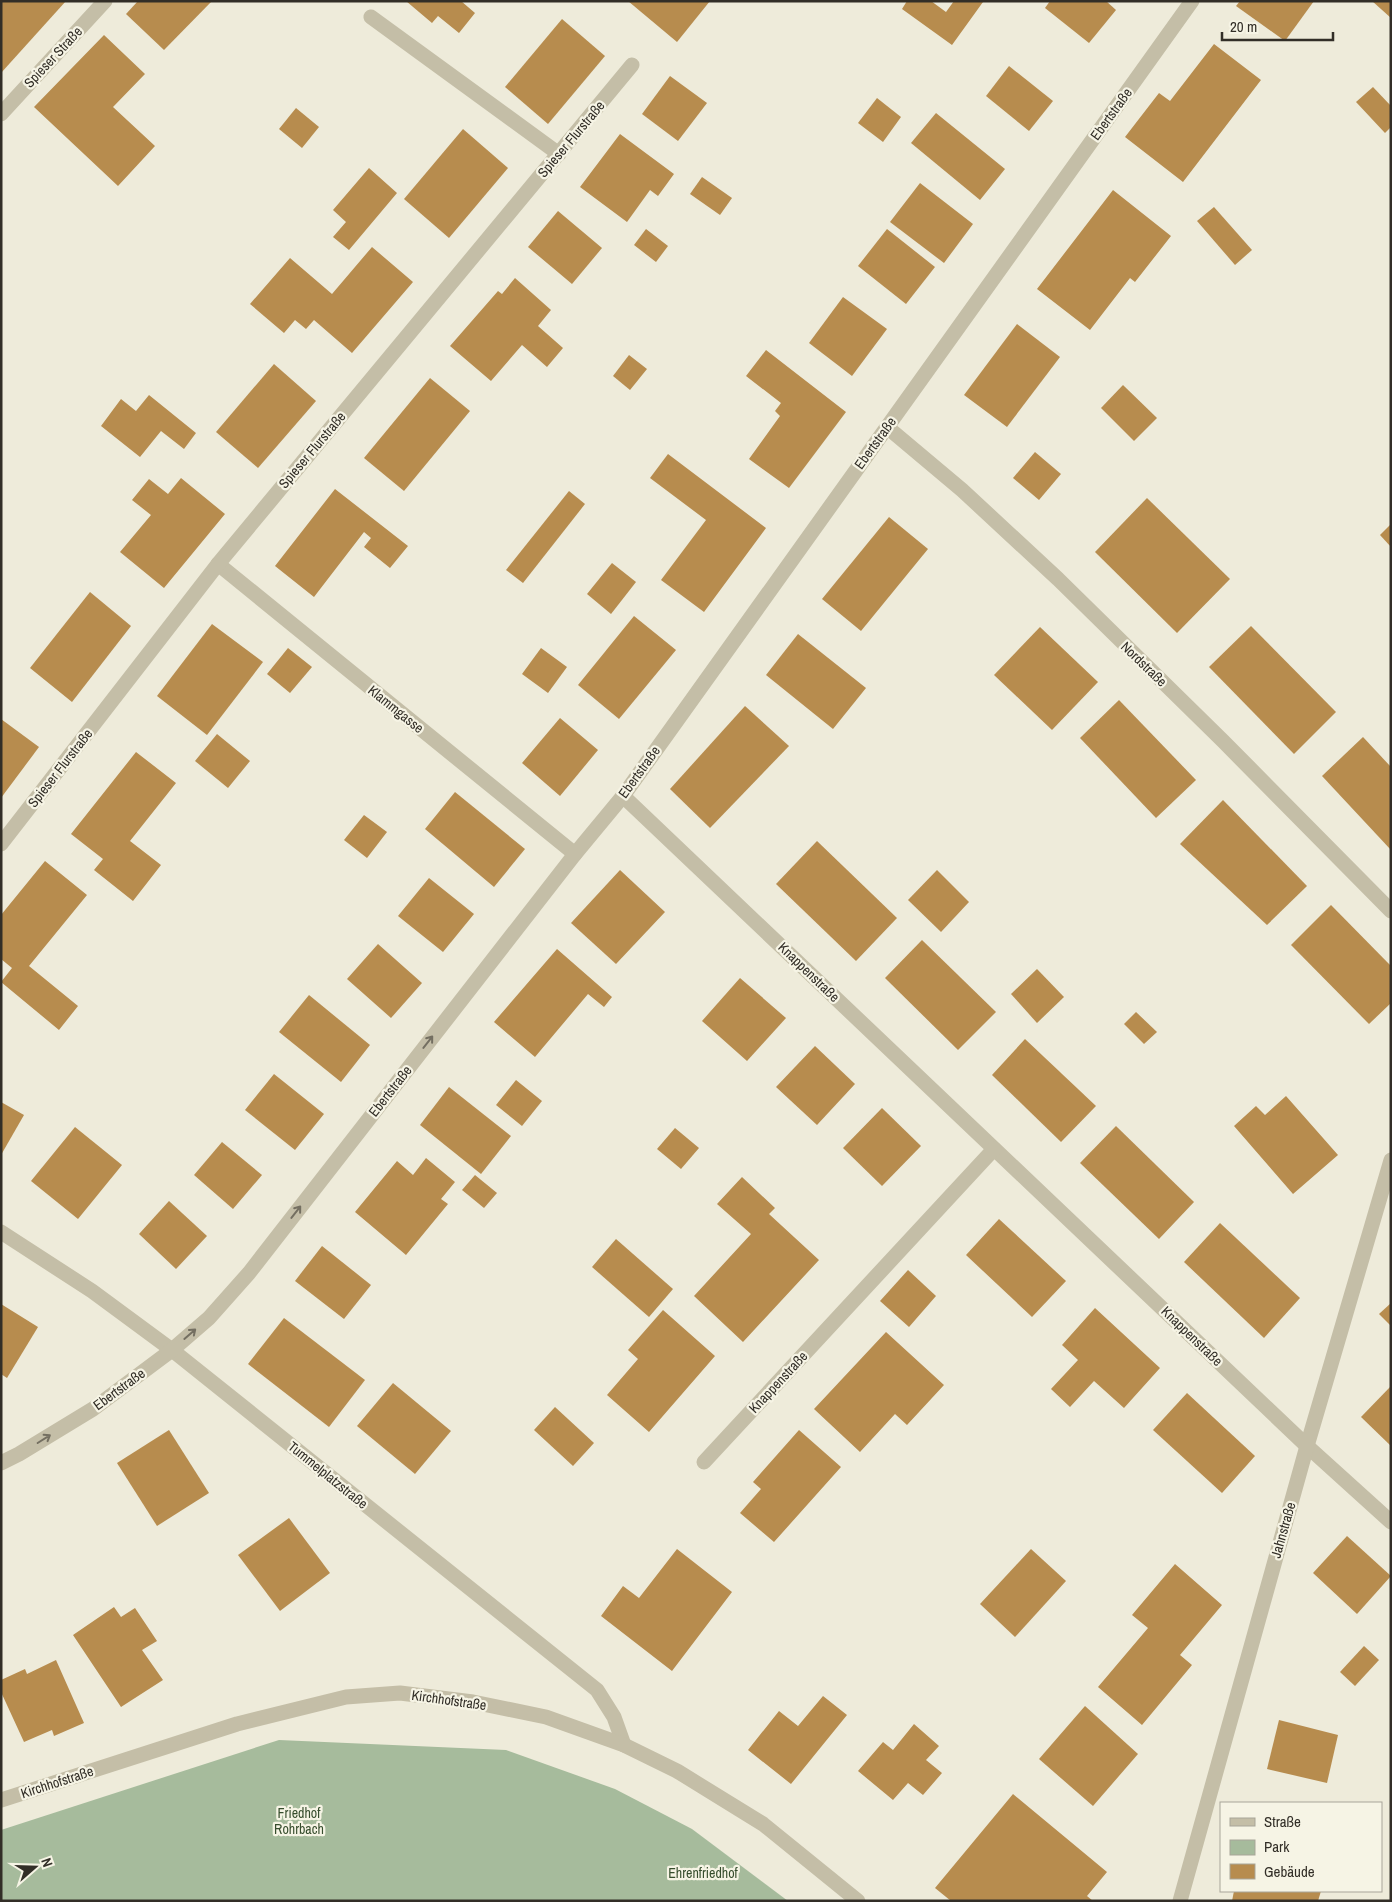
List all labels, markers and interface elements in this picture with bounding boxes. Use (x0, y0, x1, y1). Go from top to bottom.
scale bar (1222, 10, 1333, 42)
text: 20 m (1230, 16, 1257, 37)
street label: Spieser Straße (20, 23, 86, 91)
street label: Ebertstraße (1086, 84, 1136, 144)
street label: Spieser Flurstraße (534, 97, 608, 181)
street label: Spieser Flurstraße (275, 408, 349, 492)
street label: Ebertstraße (850, 413, 900, 473)
street label: Nordstraße (1117, 638, 1171, 690)
street label: Klammgasse (365, 681, 427, 737)
street label: Spieser Flurstraße (24, 725, 96, 811)
street label: Ebertstraße (614, 742, 664, 802)
street label: Knappenstraße (775, 938, 843, 1006)
one-way arrow (423, 1036, 434, 1049)
street label: Ebertstraße (364, 1062, 416, 1120)
one-way arrow (291, 1206, 302, 1219)
street label: Knappenstraße (1158, 1302, 1226, 1370)
one-way arrow (183, 1328, 196, 1340)
street label: Knappenstraße (745, 1347, 811, 1417)
street label: Ebertstraße (89, 1364, 149, 1414)
one-way arrow (36, 1433, 50, 1443)
street label: Tummelplatzstraße (285, 1437, 371, 1513)
street label: Jahnstraße (1266, 1500, 1300, 1560)
street label: Kirchhofstraße (410, 1686, 488, 1714)
street label: Kirchhofstraße (18, 1762, 96, 1802)
legend (1220, 1802, 1382, 1892)
park label: Friedhof Rohrbach (274, 1804, 324, 1838)
text: Straße (1264, 1811, 1301, 1832)
text: Park (1264, 1836, 1290, 1857)
north arrow (10, 1842, 60, 1892)
text: N (37, 1856, 57, 1870)
text: Gebäude (1264, 1861, 1315, 1882)
park label: Ehrenfriedhof (668, 1864, 739, 1882)

